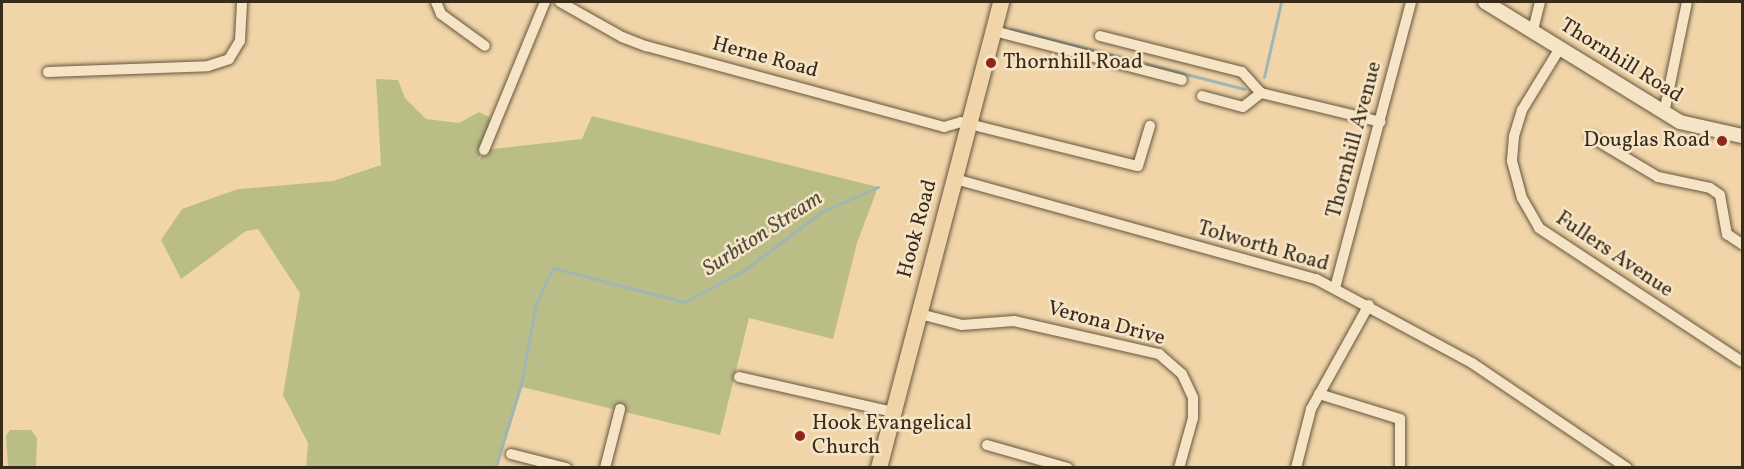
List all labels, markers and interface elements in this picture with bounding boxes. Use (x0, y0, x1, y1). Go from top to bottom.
street label: Thornhill Road (1555, 13, 1687, 109)
street label: Herne Road (709, 32, 821, 84)
place label: Thornhill Road (1003, 50, 1143, 76)
marker: Thornhill Road (984, 56, 998, 70)
street label: Thornhill Avenue (1322, 59, 1388, 221)
place label: Douglas Road (1584, 128, 1710, 154)
marker: Douglas Road (1715, 134, 1729, 148)
street label: Hook Road (893, 177, 943, 281)
water label: Surbiton Stream (698, 186, 828, 282)
street label: Fullers Avenue (1551, 206, 1677, 304)
street label: Tolworth Road (1194, 216, 1332, 278)
street label: Verona Drive (1044, 296, 1168, 352)
place label: Hook Evangelical Church (812, 411, 972, 461)
marker: Hook Evangelical Church (793, 429, 807, 443)

